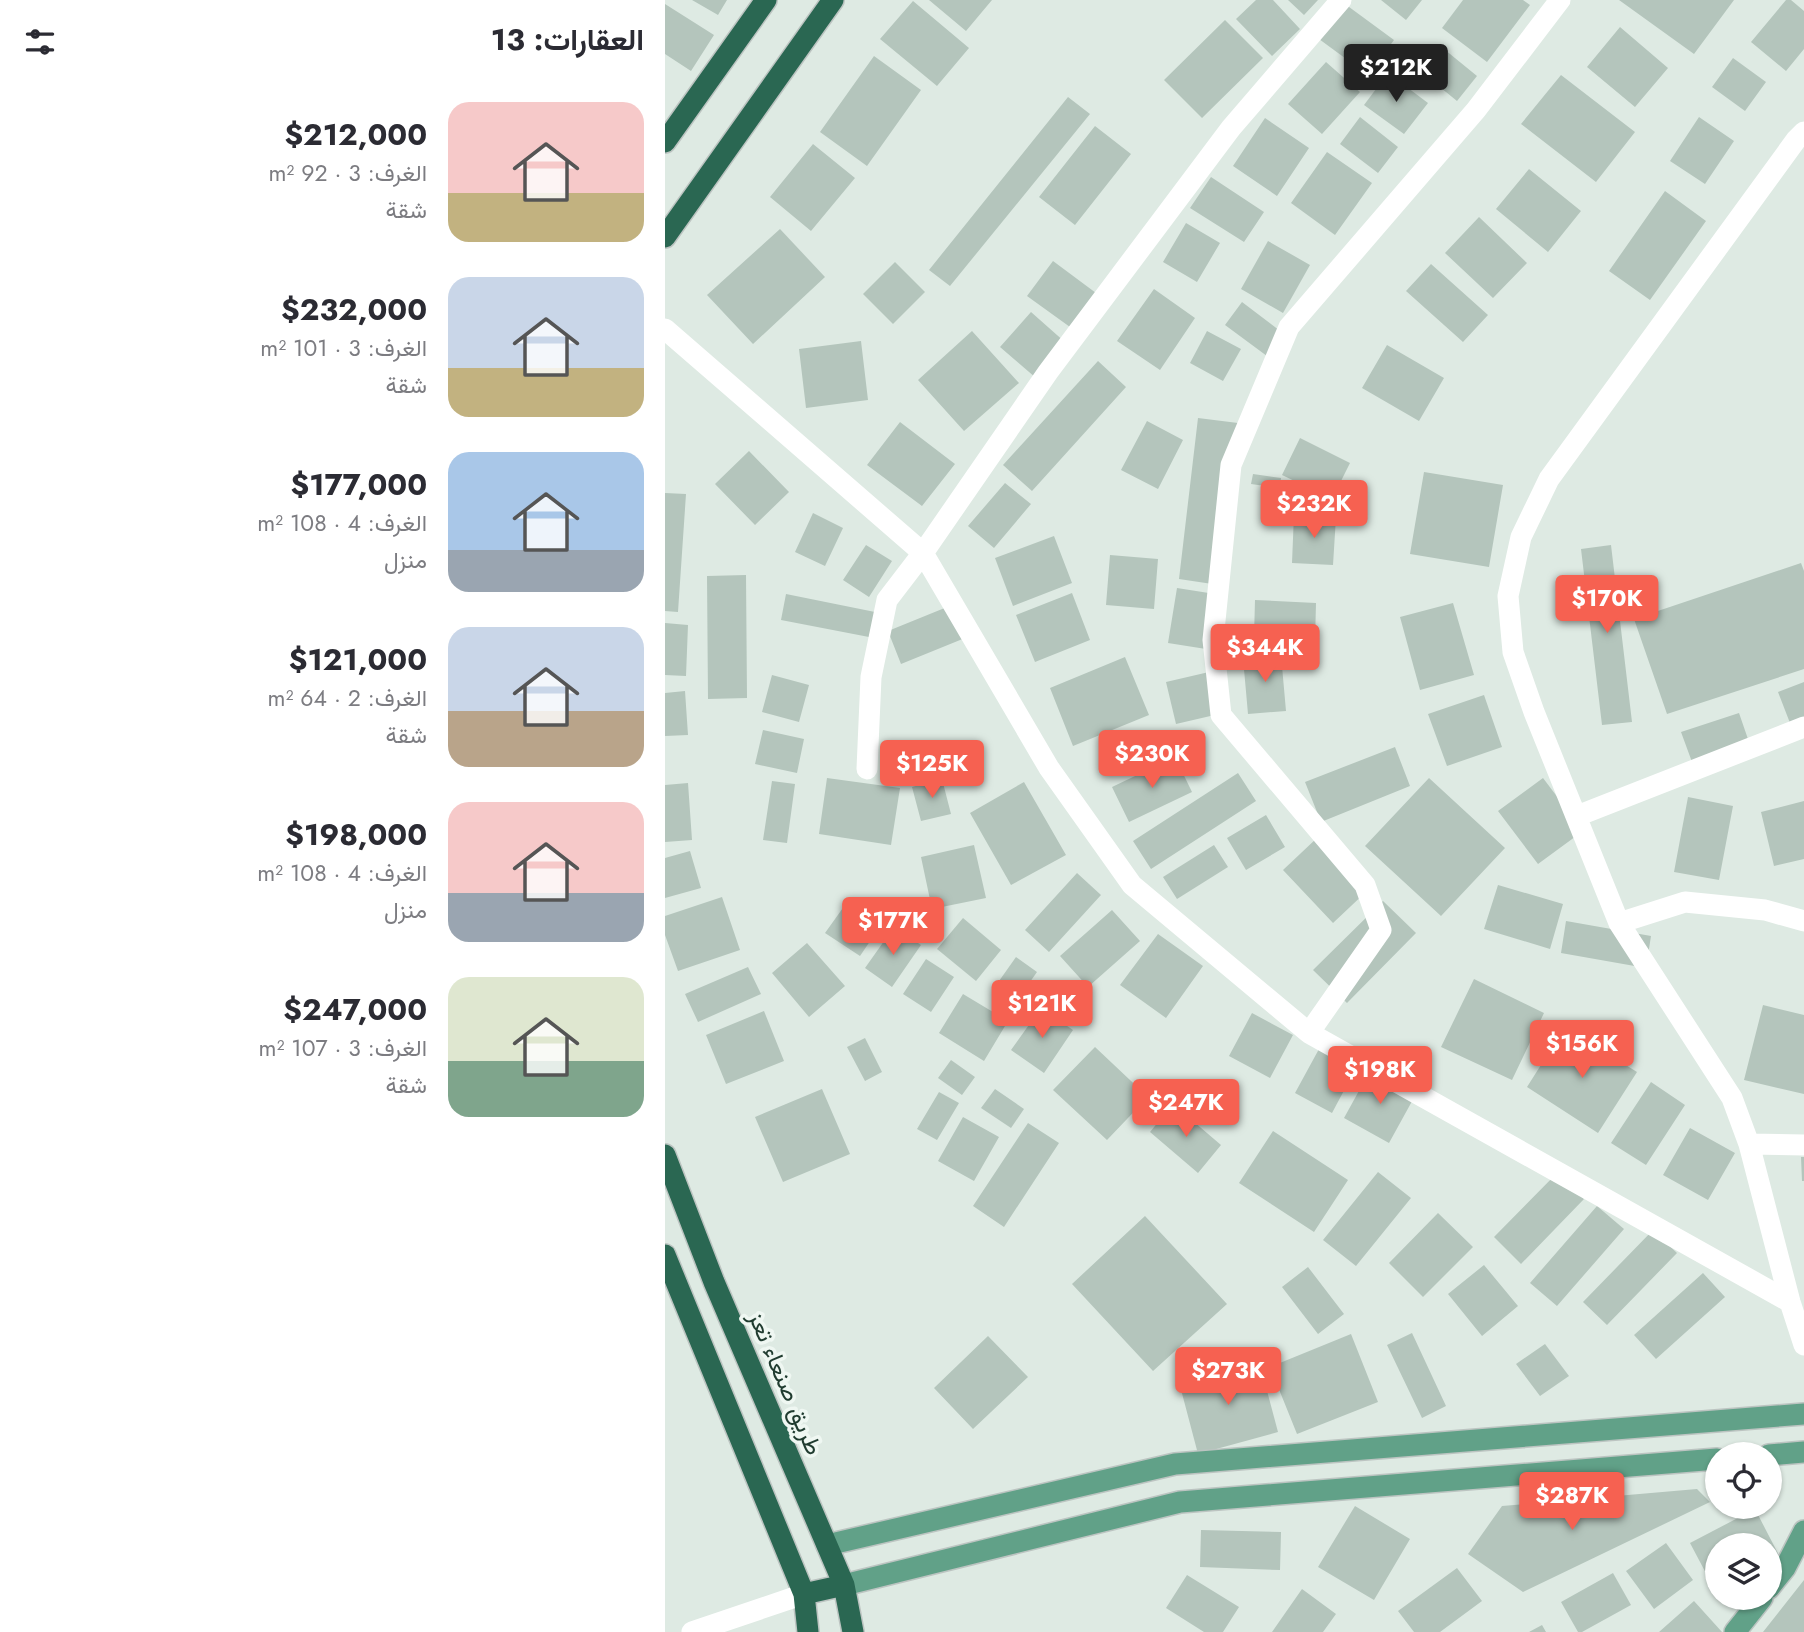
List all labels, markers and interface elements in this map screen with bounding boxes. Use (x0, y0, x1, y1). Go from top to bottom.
text: العقارات: 13 (491, 18, 644, 61)
icon: filters (21, 23, 59, 61)
pin: $212K (1347, 44, 1445, 104)
text: $212K (1360, 50, 1432, 84)
text: $212,000 (284, 113, 427, 156)
icon: home (504, 130, 588, 214)
text: الغرف: 3 · 92 m² (268, 156, 427, 190)
text: شقة (385, 193, 427, 227)
text: $232,000 (281, 288, 427, 331)
icon: home (504, 305, 588, 389)
text: الغرف: 3 · 101 m² (260, 331, 427, 365)
text: شقة (385, 368, 427, 402)
text: $177,000 (291, 463, 427, 506)
icon: home (504, 480, 588, 564)
pin: $232K (1265, 480, 1363, 540)
text: $232K (1277, 486, 1351, 520)
text: الغرف: 4 · 108 m² (257, 506, 427, 540)
text: منزل (384, 543, 427, 577)
pin: $170K (1558, 576, 1656, 635)
text: $170K (1571, 581, 1643, 615)
pin: $344K (1216, 624, 1314, 684)
text: $344K (1227, 630, 1303, 664)
text: $121,000 (289, 638, 427, 681)
icon: home (504, 655, 588, 739)
text: الغرف: 2 · 64 m² (268, 681, 427, 715)
text: شقة (385, 718, 427, 752)
pin: $230K (1103, 730, 1201, 790)
text: $230K (1115, 736, 1189, 770)
pin: $125K (883, 740, 981, 800)
text: $125K (896, 746, 968, 780)
text: $198,000 (285, 813, 427, 856)
icon: home (504, 830, 588, 914)
text: الغرف: 4 · 108 m² (257, 856, 427, 890)
text: منزل (384, 893, 427, 927)
pin: $177K (844, 898, 942, 957)
text: $177K (858, 903, 928, 937)
pin: $121K (993, 981, 1091, 1040)
text: $121K (1008, 986, 1076, 1020)
text: $247,000 (283, 988, 427, 1031)
icon: home (504, 1005, 588, 1089)
pin: $156K (1533, 1020, 1631, 1080)
text: $156K (1546, 1026, 1618, 1060)
text: الغرف: 3 · 107 m² (259, 1031, 427, 1065)
pin: $198K (1331, 1046, 1429, 1106)
text: $198K (1344, 1052, 1416, 1086)
text: شقة (385, 1068, 427, 1102)
pin: $247K (1137, 1080, 1235, 1139)
text: $247K (1148, 1085, 1224, 1119)
street label: طريق صنعاء تعز (740, 1305, 832, 1461)
pin: $273K (1179, 1348, 1277, 1407)
text: $273K (1191, 1353, 1265, 1387)
map controls (1705, 1442, 1782, 1610)
button: locate (1705, 1442, 1782, 1519)
pin: $287K (1523, 1472, 1621, 1532)
text: $287K (1535, 1478, 1609, 1512)
button: layers (1705, 1533, 1782, 1610)

